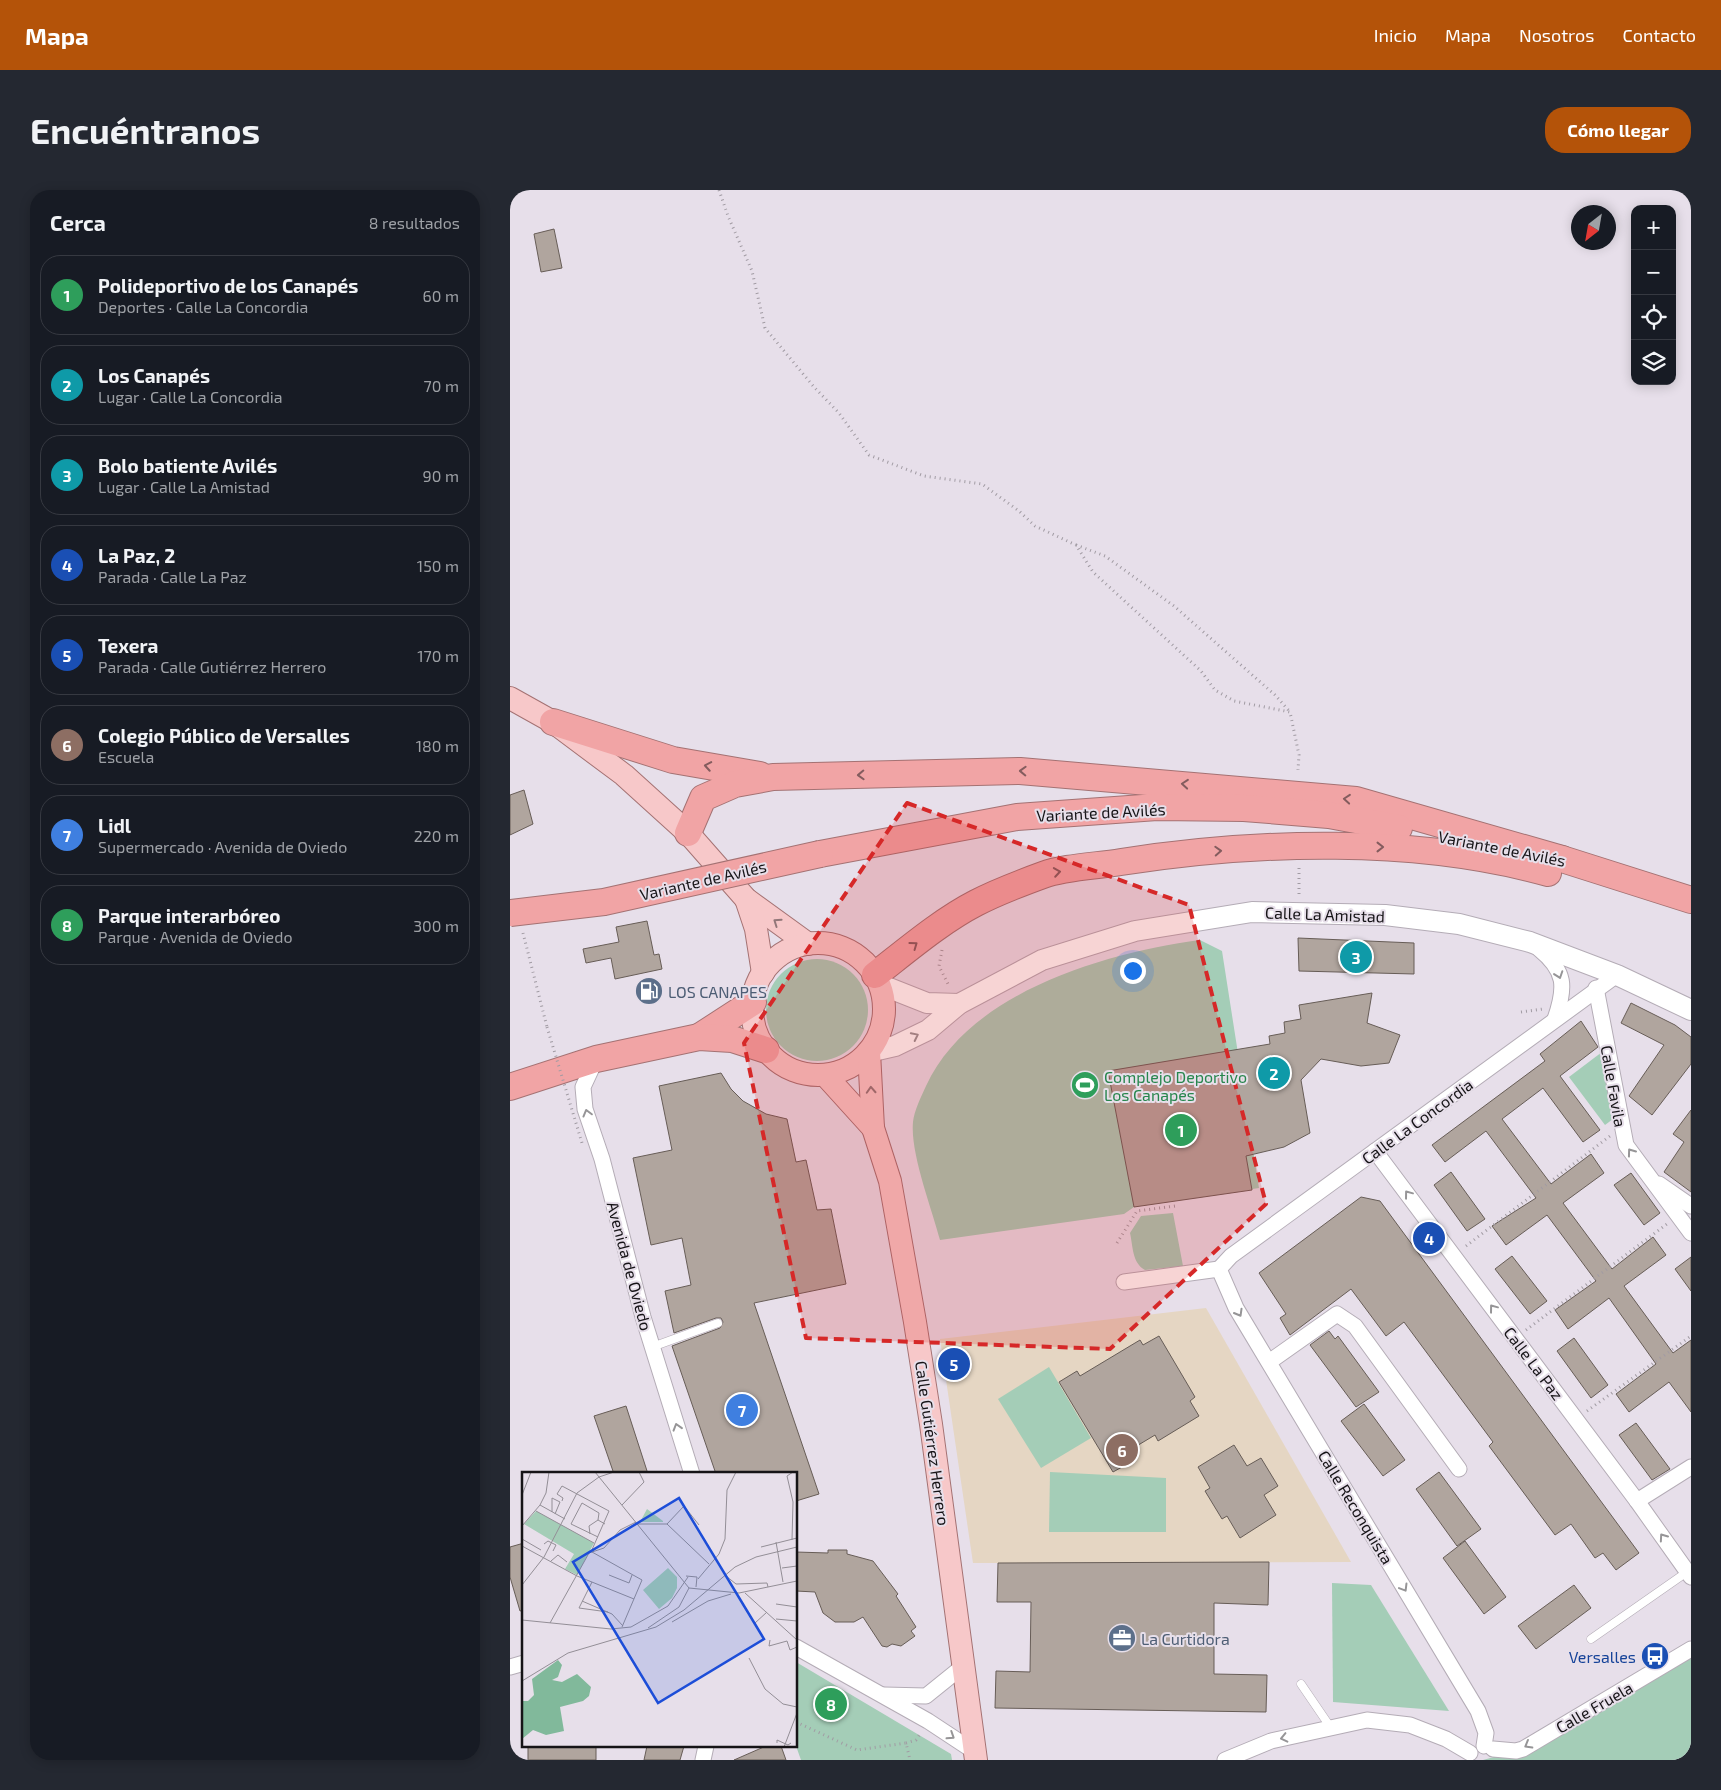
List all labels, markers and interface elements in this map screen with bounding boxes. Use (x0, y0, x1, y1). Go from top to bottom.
text: Mapa (25, 21, 89, 50)
text: Inicio (1374, 24, 1417, 46)
text: Mapa (1445, 24, 1491, 46)
text: Nosotros (1519, 24, 1594, 46)
text: Contacto (1622, 24, 1696, 46)
button: Cómo llegar (1545, 107, 1691, 153)
text: Encuéntranos (30, 109, 260, 151)
north arrow (1571, 205, 1616, 250)
map controls (1631, 205, 1676, 385)
button: + (1631, 205, 1676, 250)
text: Cerca (50, 210, 106, 235)
text: 8 resultados (369, 213, 460, 232)
button: − (1631, 250, 1676, 295)
text: Polideportivo de los Canapés (98, 274, 358, 297)
text: 1 (64, 286, 70, 305)
text: 60 m (423, 286, 459, 305)
button: locate (1631, 295, 1676, 340)
text: Deportes · Calle La Concordia (98, 297, 308, 316)
button: layers (1631, 340, 1676, 385)
text: Los Canapés (98, 364, 210, 387)
text: 2 (62, 376, 72, 395)
text: 70 m (424, 376, 459, 395)
text: Lugar · Calle La Concordia (98, 387, 283, 406)
text: Bolo batiente Avilés (98, 454, 277, 477)
text: 3 (62, 466, 72, 485)
text: 90 m (423, 466, 459, 485)
text: Lugar · Calle La Amistad (98, 477, 270, 496)
text: La Paz, 2 (98, 544, 175, 567)
text: 4 (62, 556, 72, 575)
text: 150 m (417, 556, 459, 575)
text: Parada · Calle La Paz (98, 567, 247, 586)
text: Texera (98, 634, 158, 657)
text: 5 (63, 646, 71, 665)
text: 170 m (417, 646, 459, 665)
text: Parada · Calle Gutiérrez Herrero (98, 657, 326, 676)
text: Colegio Público de Versalles (98, 724, 350, 747)
text: 6 (62, 736, 72, 755)
text: 180 m (416, 736, 459, 755)
text: Escuela (98, 747, 154, 766)
one-way arrow (704, 761, 713, 771)
one-way arrow (1019, 766, 1026, 776)
one-way arrow (856, 770, 864, 780)
one-way arrow (1181, 778, 1189, 789)
one-way arrow (1343, 794, 1351, 805)
street label: Variante de Avilés (1036, 799, 1166, 825)
text: Lidl (98, 814, 131, 837)
text: 7 (63, 826, 71, 845)
text: 220 m (414, 826, 459, 845)
street label: Variante de Avilés (1437, 826, 1567, 870)
text: Supermercado · Avenida de Oviedo (98, 837, 347, 856)
one-way arrow (1377, 842, 1385, 852)
one-way arrow (1214, 845, 1222, 856)
street label: Variante de Avilés (638, 856, 768, 904)
one-way arrow (1053, 867, 1061, 878)
street label: Calle La Amistad (1265, 902, 1385, 926)
text: Parque interarbóreo (98, 904, 280, 927)
text: 8 (62, 916, 72, 935)
text: 300 m (413, 916, 459, 935)
one-way arrow (773, 919, 783, 928)
text: Parque · Avenida de Oviedo (98, 927, 292, 946)
pin: 3 (1340, 938, 1372, 976)
one-way arrow (908, 942, 917, 951)
your location (1120, 958, 1146, 984)
one-way arrow (1554, 970, 1564, 979)
fuel station icon: LOS CANAPES (634, 976, 664, 1006)
place label: LOS CANAPES (668, 982, 767, 1001)
one-way arrow (910, 1032, 919, 1042)
street label: Calle Favila (1597, 1044, 1631, 1128)
pin: 2 (1258, 1054, 1290, 1092)
place label: Complejo Deportivo Los Canapés (1104, 1067, 1247, 1104)
sports icon: Complejo Deportivo Los Canapés (1070, 1070, 1100, 1100)
street label: Calle La Concordia (1358, 1074, 1476, 1168)
one-way arrow (866, 1086, 877, 1094)
one-way arrow (582, 1108, 593, 1117)
pin: 1 (1165, 1111, 1197, 1149)
one-way arrow (1628, 1148, 1637, 1158)
one-way arrow (1405, 1190, 1414, 1200)
street label: Avenida de Oviedo (604, 1199, 656, 1333)
pin: 4 (1413, 1219, 1445, 1257)
one-way arrow (1491, 1305, 1499, 1314)
one-way arrow (1233, 1308, 1243, 1317)
street label: Calle La Paz (1500, 1323, 1568, 1403)
pin: 5 (938, 1345, 970, 1383)
street label: Calle Gutiérrez Herrero (912, 1359, 954, 1527)
pin: 7 (726, 1391, 758, 1429)
one-way arrow (672, 1424, 682, 1432)
pin: 6 (1106, 1431, 1138, 1469)
street label: Calle Reconquista (1315, 1447, 1397, 1567)
inset map (522, 1472, 798, 1748)
one-way arrow (1660, 1533, 1669, 1543)
one-way arrow (1397, 1582, 1407, 1591)
office icon: La Curtidora (1107, 1623, 1137, 1653)
place label: La Curtidora (1141, 1629, 1230, 1648)
bus stop icon: Versalles (1640, 1641, 1670, 1671)
place label: Versalles (1569, 1647, 1636, 1666)
street label: Calle Fruela (1552, 1677, 1636, 1737)
pin: 8 (815, 1685, 847, 1723)
one-way arrow (946, 1730, 955, 1739)
one-way arrow (1279, 1732, 1288, 1743)
one-way arrow (1525, 1739, 1534, 1749)

